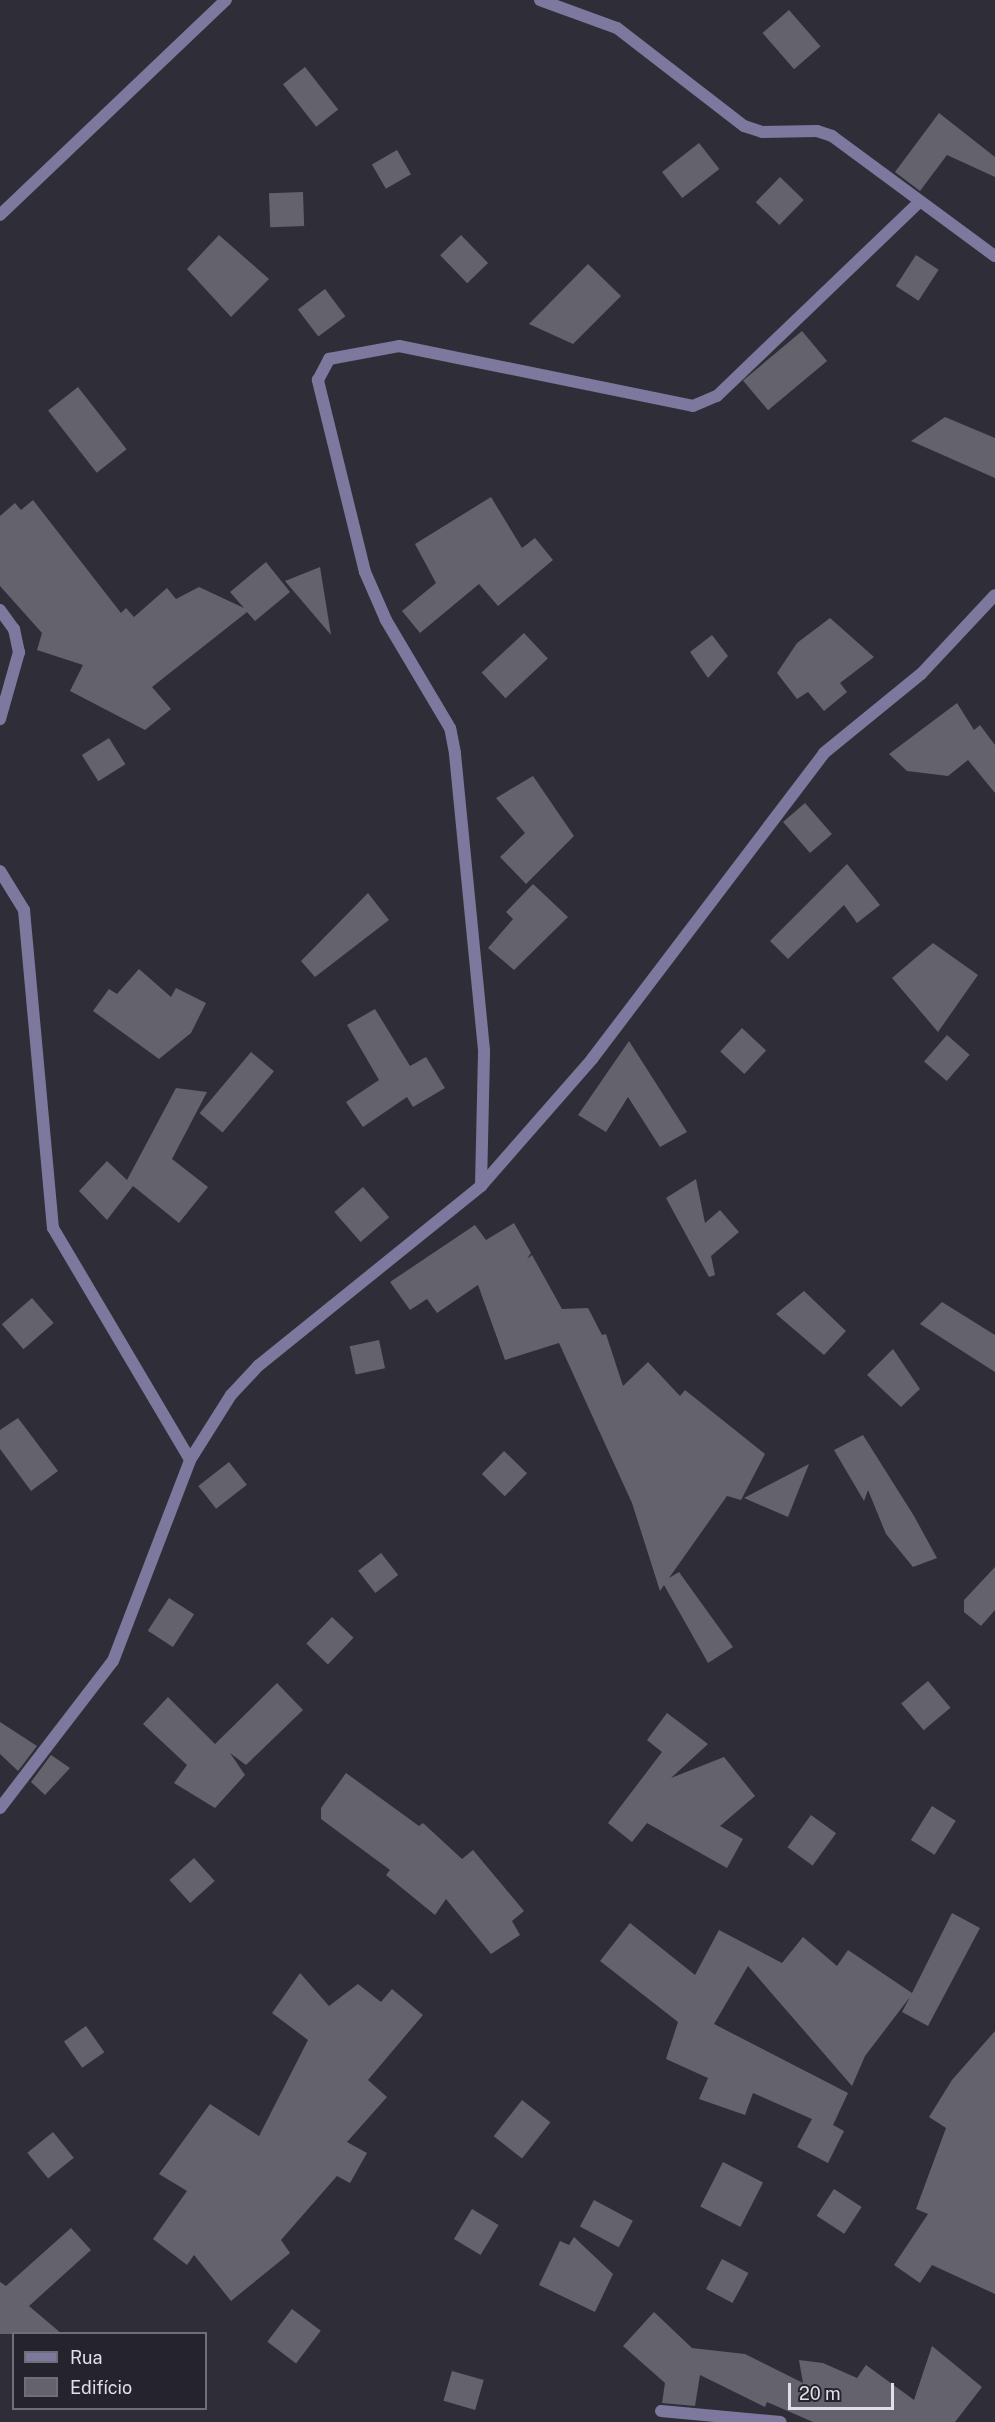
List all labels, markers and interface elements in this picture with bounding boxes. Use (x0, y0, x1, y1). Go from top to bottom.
legend (12, 2332, 207, 2410)
text: Rua (70, 2347, 102, 2368)
scale bar (791, 2371, 898, 2409)
text: Edifício (70, 2377, 132, 2398)
text: 20 m (799, 2383, 841, 2404)

